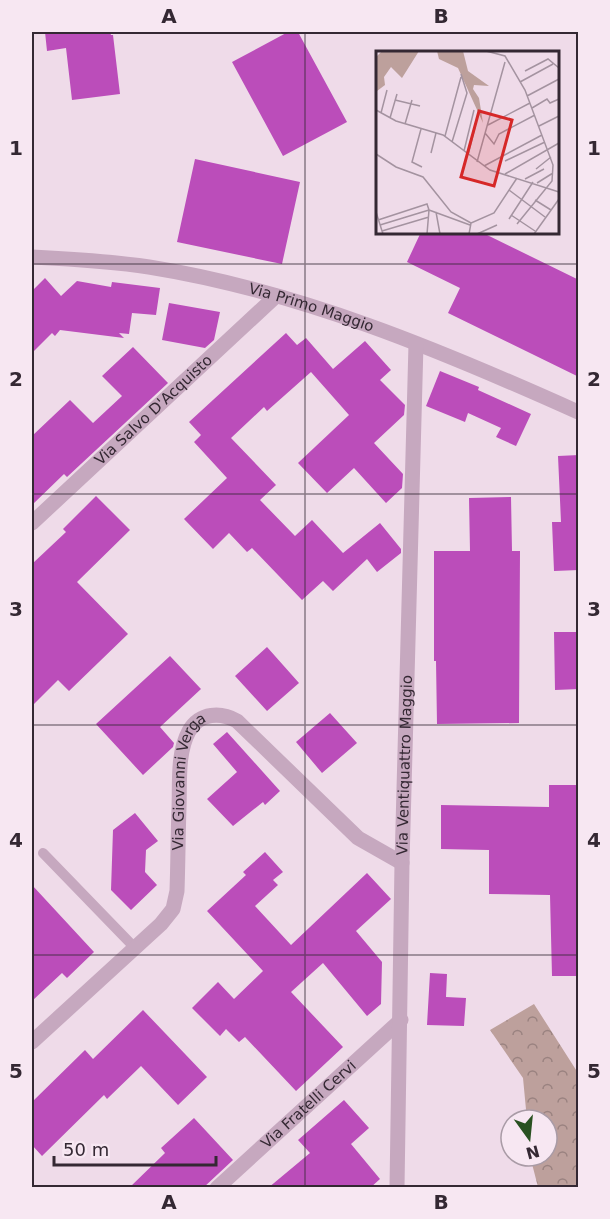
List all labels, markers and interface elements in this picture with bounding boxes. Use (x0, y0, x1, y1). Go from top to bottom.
text: A (161, 4, 177, 28)
text: B (433, 4, 449, 28)
inset map (376, 51, 559, 234)
text: 1 (9, 136, 23, 160)
text: 1 (587, 136, 601, 160)
street label: Via Primo Maggio (247, 279, 376, 336)
street label: Via Salvo D'Acquisto (91, 351, 216, 469)
text: 2 (9, 367, 23, 391)
text: 2 (587, 367, 601, 391)
text: 3 (9, 597, 23, 621)
text: 3 (587, 597, 601, 621)
street label: Via Ventiquattro Maggio (393, 675, 416, 856)
street label: Via Giovanni Verga (169, 709, 209, 851)
text: 4 (9, 828, 23, 852)
text: 4 (587, 828, 601, 852)
street label: Via Fratelli Cervi (257, 1056, 360, 1152)
text: 5 (9, 1059, 23, 1083)
text: 5 (587, 1059, 601, 1083)
north arrow (499, 1108, 559, 1168)
scale bar (54, 1129, 216, 1167)
text: 50 m (63, 1139, 109, 1160)
text: N (524, 1141, 542, 1163)
text: A (161, 1190, 177, 1214)
text: B (433, 1190, 449, 1214)

